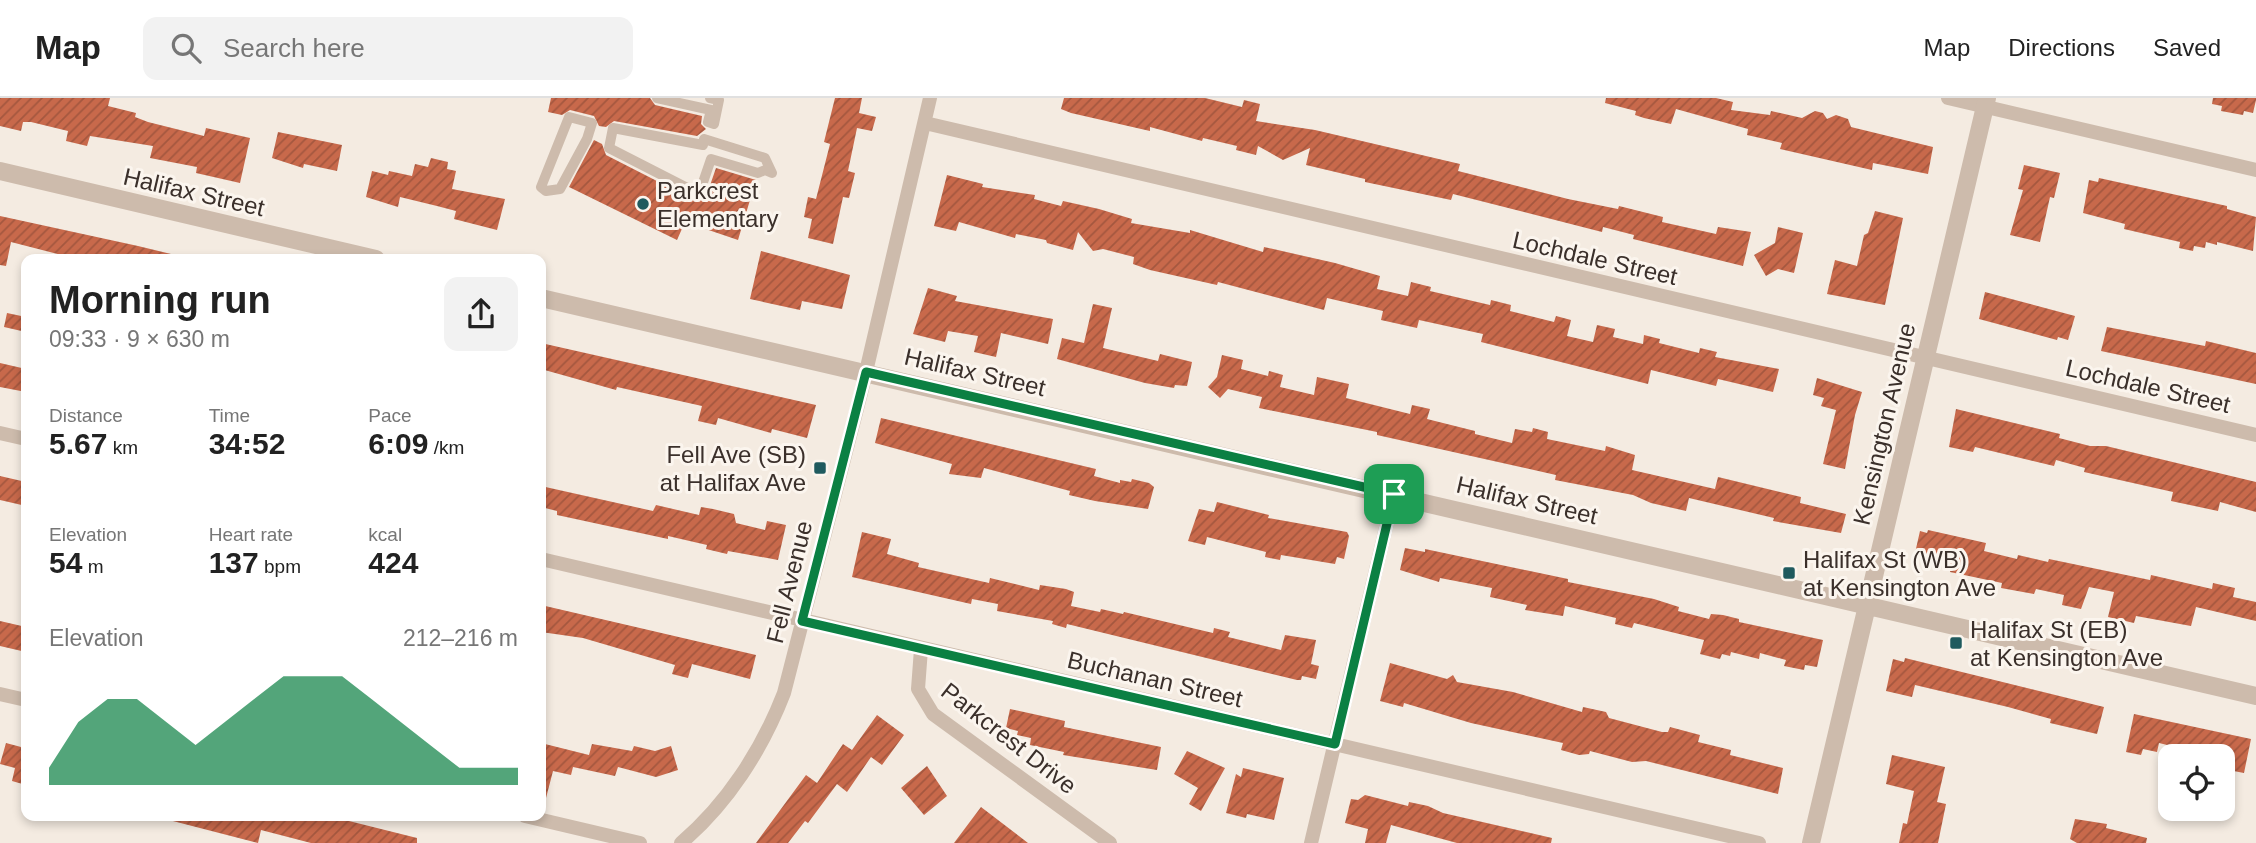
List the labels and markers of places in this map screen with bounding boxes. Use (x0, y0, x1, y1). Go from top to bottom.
place label: Parkcrest Elementary (657, 177, 778, 232)
marker: Parkcrest Elementary (635, 196, 651, 212)
place label: Fell Ave (SB) at Halifax Ave (660, 441, 806, 496)
marker: Fell Ave (SB) at Halifax Ave (812, 460, 828, 476)
pin (1364, 464, 1424, 524)
place label: Halifax St (WB) at Kensington Ave (1803, 546, 1996, 601)
marker: Halifax St (WB) at Kensington Ave (1781, 565, 1797, 581)
place label: Halifax St (EB) at Kensington Ave (1970, 616, 2163, 671)
marker: Halifax St (EB) at Kensington Ave (1948, 635, 1964, 651)

